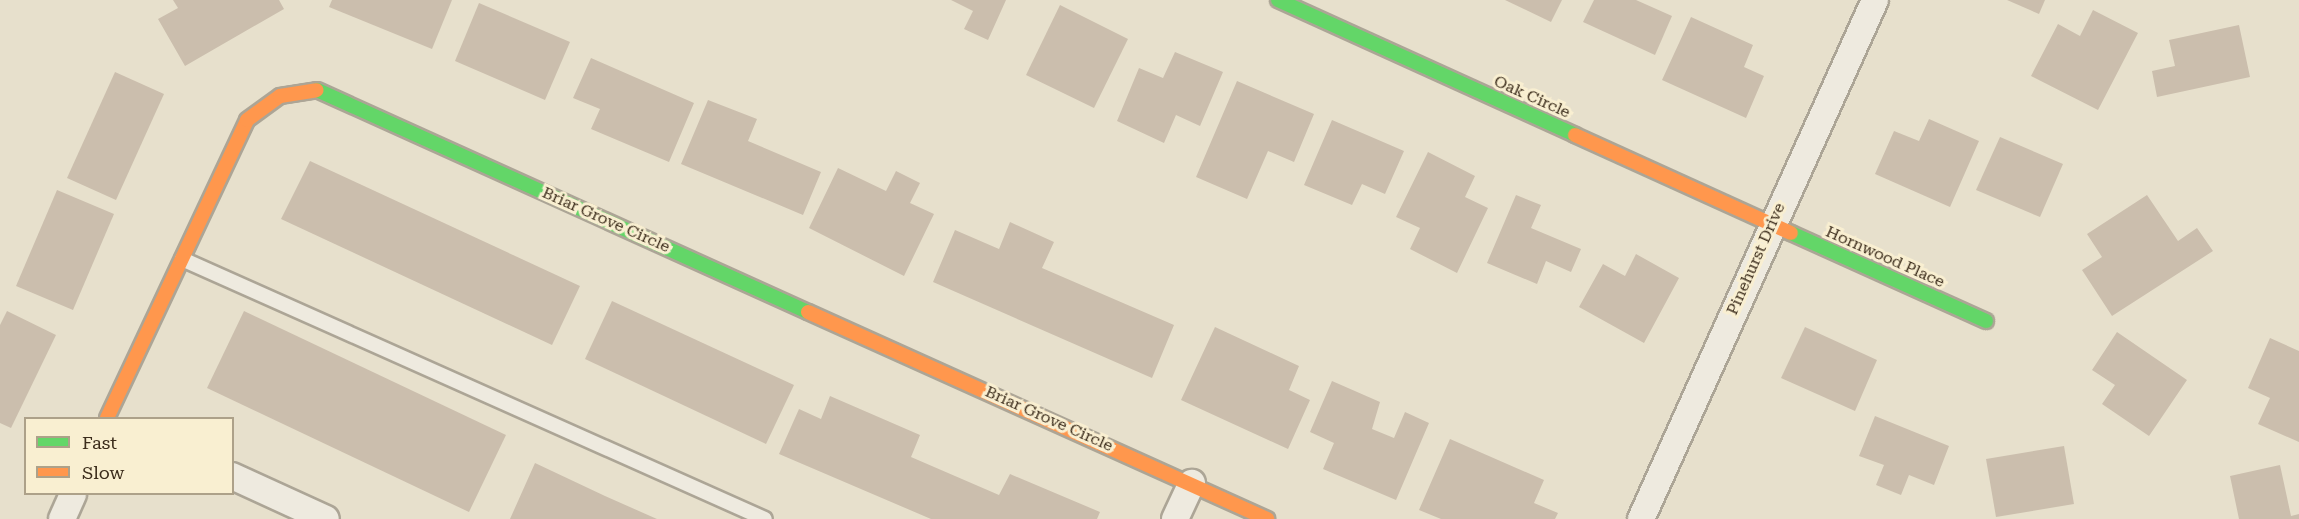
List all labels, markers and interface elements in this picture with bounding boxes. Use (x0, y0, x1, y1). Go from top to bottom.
street label: Oak Circle (1491, 72, 1573, 122)
street label: Briar Grove Circle (539, 183, 673, 257)
street label: Pinehurst Drive (1723, 200, 1789, 318)
street label: Hornwood Place (1823, 222, 1947, 292)
street label: Briar Grove Circle (982, 382, 1116, 456)
legend (24, 417, 234, 495)
text: Fast (82, 432, 117, 453)
text: Slow (82, 462, 124, 483)

